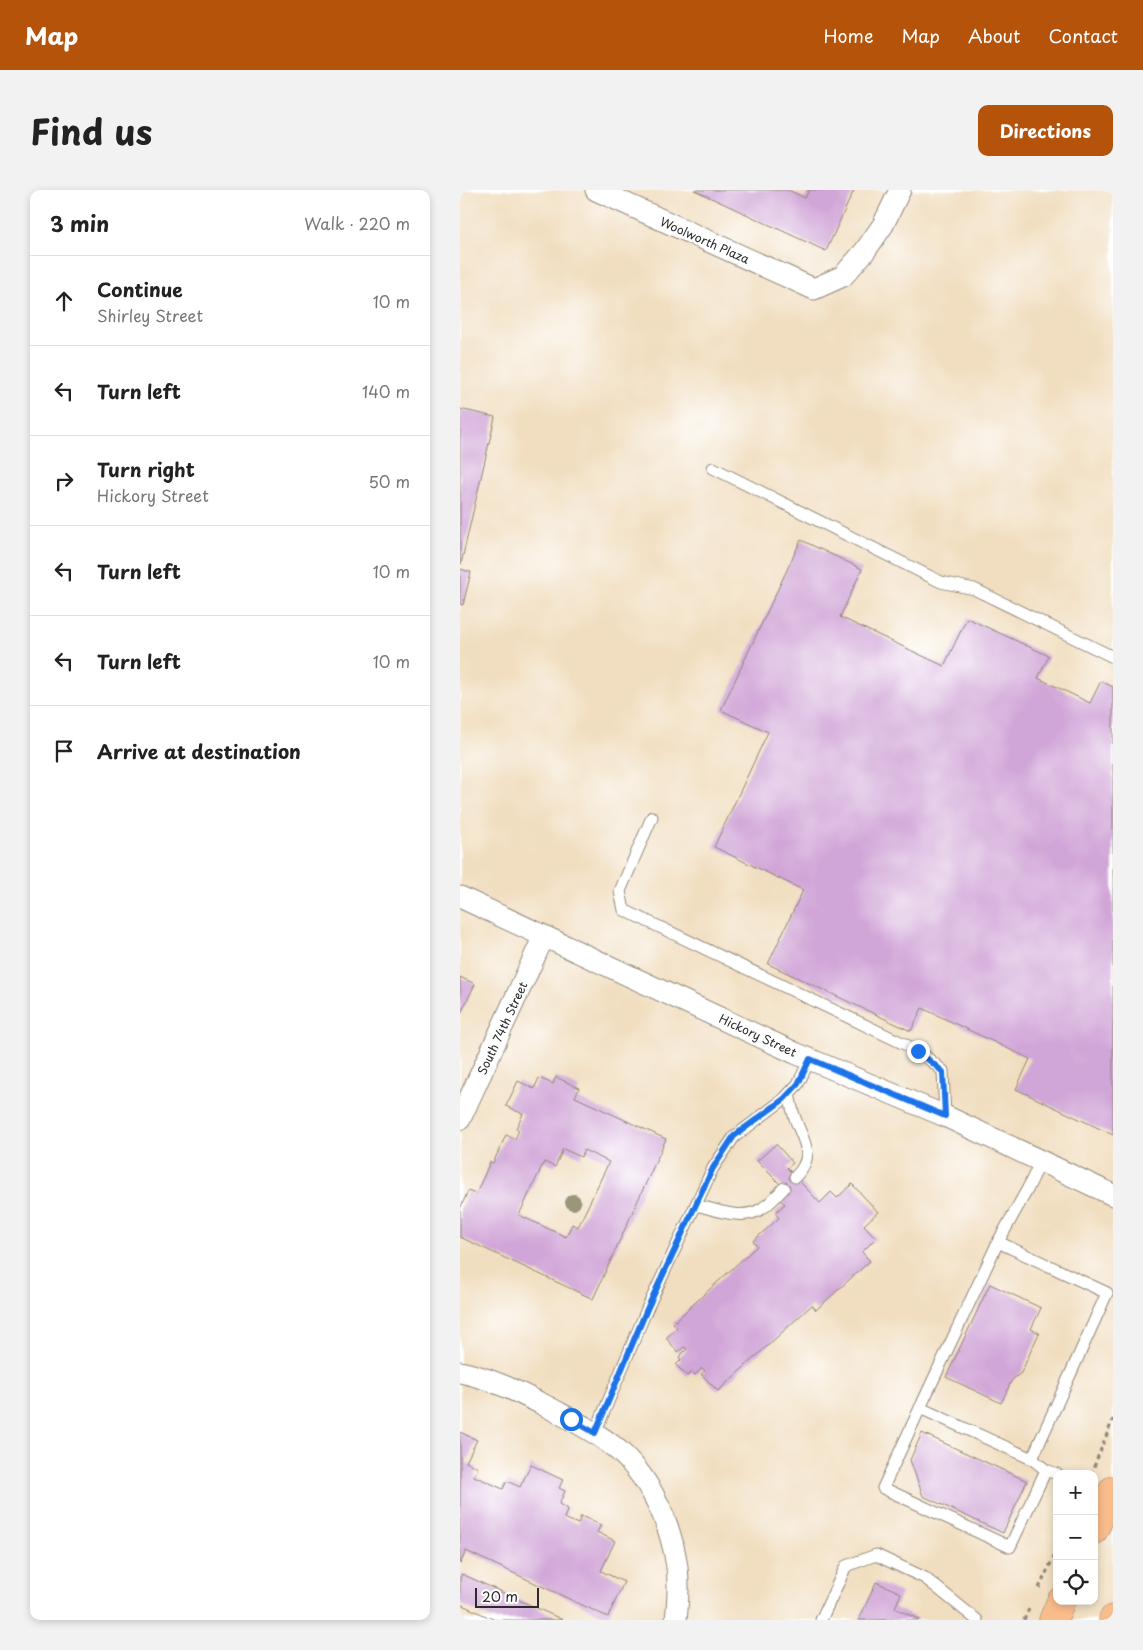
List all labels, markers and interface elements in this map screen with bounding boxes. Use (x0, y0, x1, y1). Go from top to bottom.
text: Map (25, 17, 78, 53)
text: Home (823, 22, 873, 49)
text: Map (901, 22, 940, 49)
text: About (968, 22, 1020, 49)
text: Contact (1048, 22, 1118, 49)
text: Find us (30, 104, 152, 157)
button: Directions (978, 105, 1113, 156)
text: 3 min (50, 207, 109, 239)
text: Walk · 220 m (304, 211, 410, 235)
street label: Woolworth Plaza (657, 212, 753, 268)
text: Continue (97, 275, 183, 303)
icon: ahead (50, 287, 78, 315)
text: 10 m (373, 289, 410, 313)
text: Shirley Street (97, 303, 203, 327)
icon: left (50, 377, 78, 405)
text: Turn left (97, 377, 181, 405)
text: 140 m (362, 379, 410, 403)
text: Turn right (97, 455, 195, 483)
icon: right (50, 467, 78, 495)
text: 50 m (369, 469, 410, 493)
text: Hickory Street (97, 483, 209, 507)
icon: left (50, 557, 78, 585)
text: Turn left (97, 557, 181, 585)
text: 10 m (373, 559, 410, 583)
icon: left (50, 647, 78, 675)
text: Turn left (97, 647, 181, 675)
text: 10 m (373, 649, 410, 673)
icon: arrive (50, 737, 78, 765)
text: Arrive at destination (97, 737, 301, 765)
street label: South 74th Street (473, 978, 532, 1078)
street label: Hickory Street (716, 1009, 800, 1061)
route end (907, 1040, 930, 1063)
route start (560, 1408, 583, 1431)
map controls (1053, 1470, 1098, 1605)
button: + (1053, 1470, 1098, 1515)
button: − (1053, 1515, 1098, 1560)
button: locate (1053, 1560, 1098, 1605)
scale bar (475, 1585, 539, 1608)
text: 20 m (482, 1586, 518, 1607)

